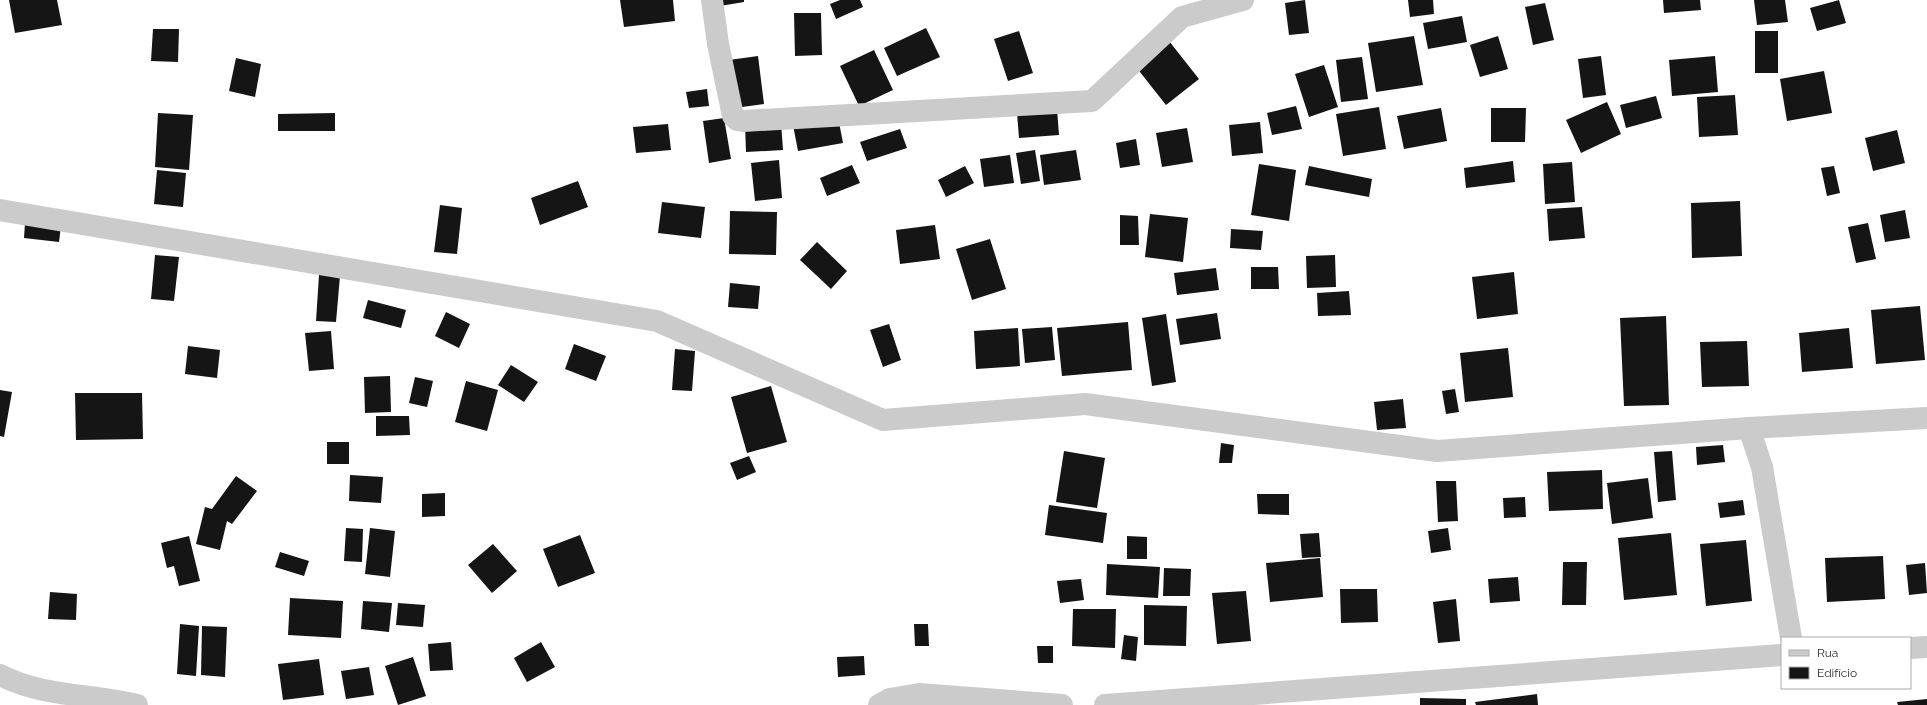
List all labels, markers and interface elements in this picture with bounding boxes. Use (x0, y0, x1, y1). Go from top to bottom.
legend (1781, 637, 1911, 689)
text: Rua (1817, 646, 1838, 660)
text: Edifício (1817, 666, 1857, 680)

